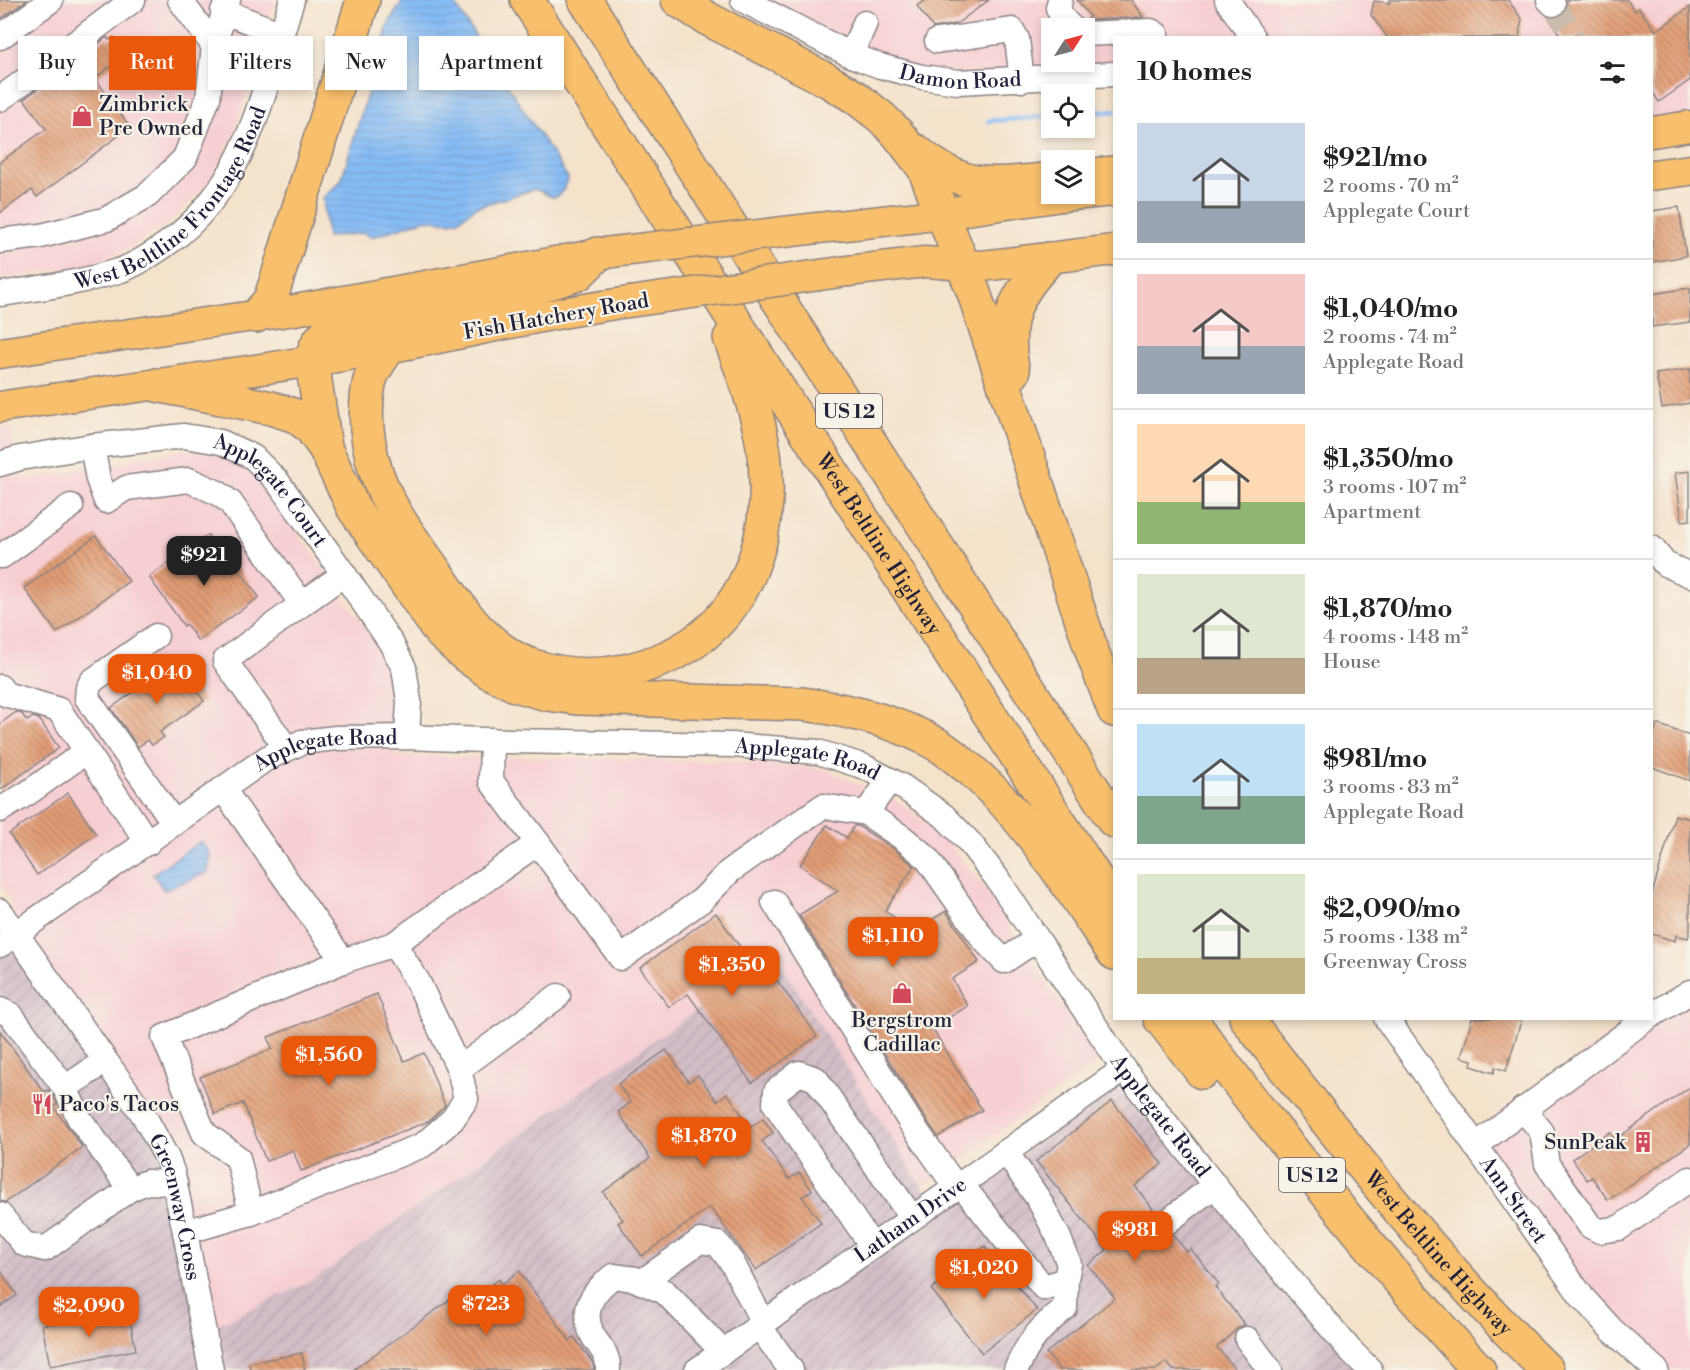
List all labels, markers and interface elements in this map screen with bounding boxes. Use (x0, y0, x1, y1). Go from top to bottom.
north arrow (1041, 18, 1095, 72)
map controls (1041, 18, 1095, 204)
chip: Buy (18, 36, 97, 90)
chip: Rent (109, 36, 196, 90)
chip: Filters (208, 36, 313, 90)
chip: New (325, 36, 407, 90)
chip: Apartment (419, 36, 564, 90)
text: 10 homes (1137, 56, 1252, 88)
icon: filters (1596, 56, 1629, 89)
street label: Damon Road (896, 60, 1022, 96)
button: locate (1041, 84, 1095, 138)
place label: Zimbrick Pre Owned (99, 92, 203, 142)
street label: West Beltline Frontage Road (71, 103, 273, 296)
shop icon: Zimbrick Pre Owned (70, 104, 94, 128)
text: $921/mo (1323, 142, 1428, 174)
icon: home (1185, 147, 1257, 219)
button: layers (1041, 150, 1095, 204)
text: 2 rooms · 70 m² (1323, 174, 1459, 199)
text: Applegate Court (1323, 199, 1470, 224)
street label: Fish Hatchery Road (461, 288, 651, 346)
text: $1,040/mo (1323, 293, 1458, 325)
icon: home (1185, 298, 1257, 370)
text: 2 rooms · 74 m² (1323, 325, 1457, 350)
text: Applegate Road (1323, 350, 1464, 375)
road number: US 12 (816, 394, 882, 428)
street label: Applegate Court (211, 429, 333, 553)
text: $1,350/mo (1323, 443, 1454, 475)
street label: West Beltline Highway (809, 448, 947, 641)
icon: home (1185, 448, 1257, 520)
text: 3 rooms · 107 m² (1323, 475, 1467, 500)
text: Apartment (1323, 500, 1421, 525)
pin: $921 (168, 536, 240, 587)
text: $921 (181, 543, 227, 568)
text: $1,870/mo (1323, 593, 1453, 625)
icon: home (1185, 598, 1257, 670)
text: 4 rooms · 148 m² (1323, 625, 1468, 650)
text: House (1323, 650, 1381, 675)
pin: $1,040 (108, 654, 206, 705)
text: $1,040 (122, 661, 192, 686)
street label: Applegate Road (248, 725, 398, 778)
street label: Applegate Road (733, 733, 884, 787)
text: $981/mo (1323, 743, 1427, 775)
icon: home (1185, 748, 1257, 820)
text: 3 rooms · 83 m² (1323, 775, 1459, 800)
text: Applegate Road (1323, 800, 1464, 825)
text: $2,090/mo (1323, 893, 1461, 925)
icon: home (1185, 898, 1257, 970)
pin: $1,110 (844, 917, 942, 968)
text: $1,110 (862, 924, 924, 949)
text: 5 rooms · 138 m² (1323, 925, 1467, 950)
pin: $1,350 (683, 946, 781, 997)
text: Greenway Cross (1323, 950, 1467, 975)
text: $1,350 (699, 953, 765, 978)
shop icon: Bergstrom Cadillac (890, 981, 914, 1005)
place label: Bergstrom Cadillac (851, 1008, 952, 1058)
pin: $1,560 (280, 1036, 378, 1087)
text: $1,560 (295, 1043, 363, 1068)
street label: Applegate Road (1104, 1049, 1215, 1183)
restaurant icon: Paco's Tacos (30, 1092, 54, 1116)
place label: Paco's Tacos (59, 1092, 179, 1118)
pin: $1,870 (655, 1117, 753, 1168)
text: $1,870 (671, 1124, 737, 1149)
street label: Greenway Cross (142, 1129, 206, 1283)
place label: SunPeak (1544, 1130, 1627, 1156)
building icon: SunPeak (1631, 1130, 1655, 1154)
street label: Ann Street (1473, 1151, 1553, 1249)
road number: US 12 (1279, 1158, 1345, 1192)
street label: West Beltline Highway (1357, 1165, 1518, 1342)
street label: Latham Drive (850, 1172, 972, 1269)
pin: $981 (1099, 1211, 1171, 1262)
text: $981 (1112, 1218, 1158, 1243)
pin: $1,020 (935, 1249, 1033, 1300)
text: $1,020 (949, 1256, 1019, 1281)
pin: $723 (450, 1285, 522, 1336)
pin: $2,090 (40, 1287, 138, 1338)
text: $723 (462, 1292, 510, 1317)
text: $2,090 (53, 1294, 125, 1319)

